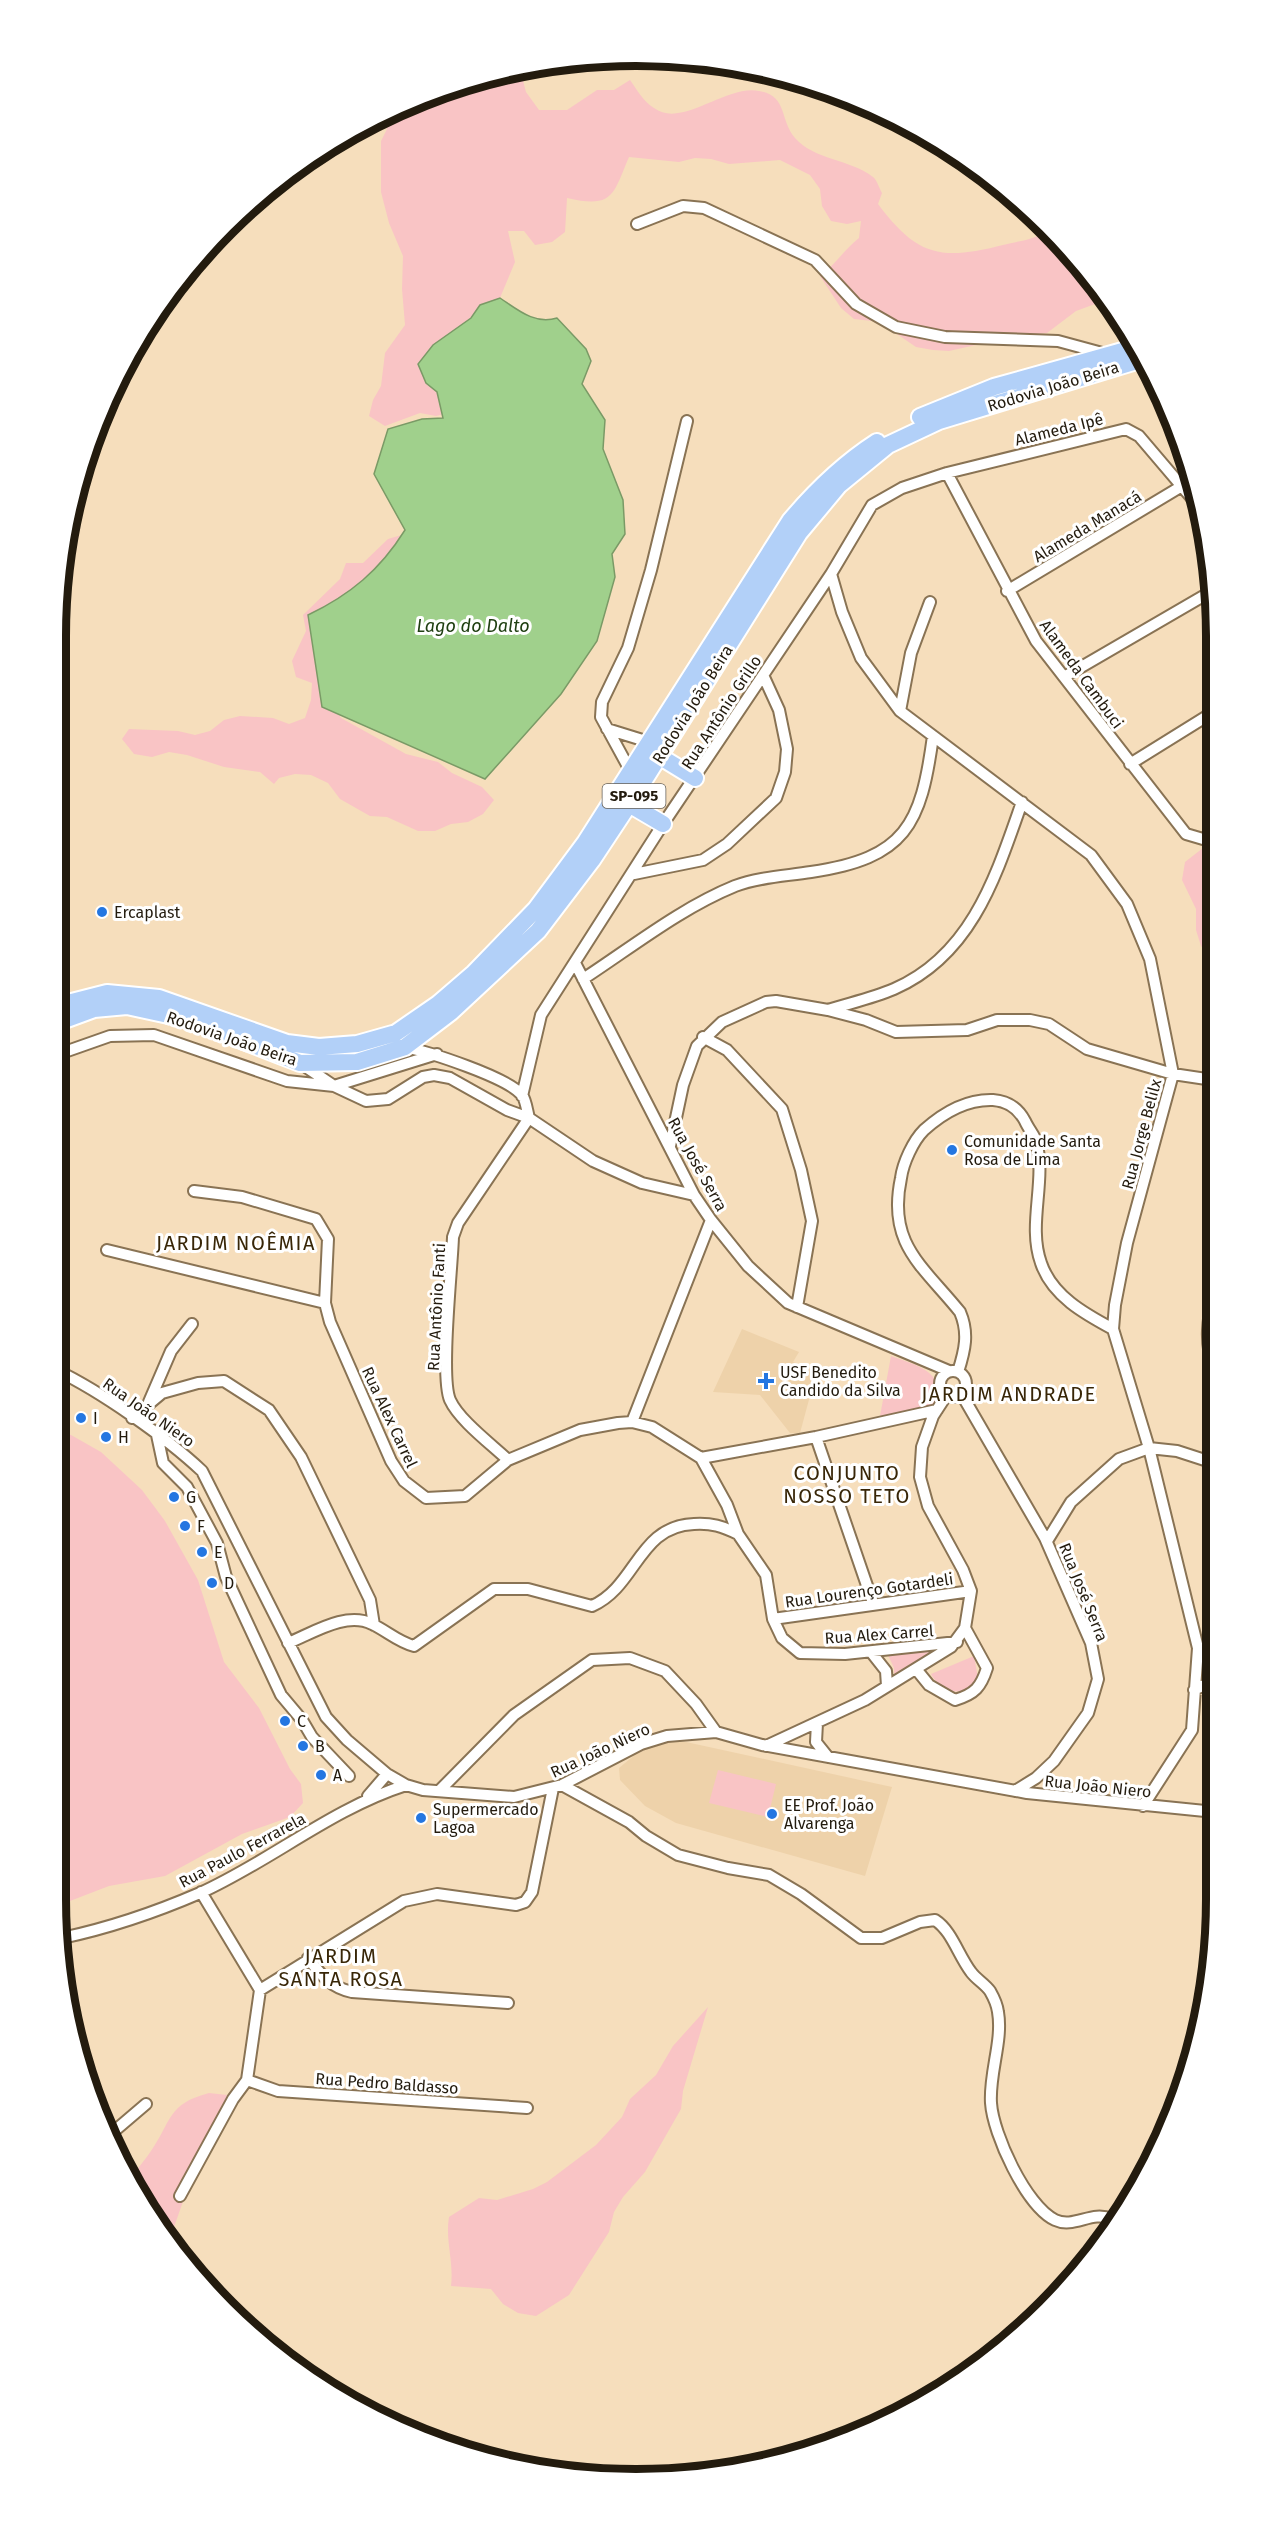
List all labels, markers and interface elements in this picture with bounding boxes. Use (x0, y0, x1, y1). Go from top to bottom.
street label: Rodovia João Beira (985, 357, 1121, 416)
street label: Alameda Ipê (1013, 409, 1105, 450)
street label: Alameda Manacá (1030, 487, 1145, 566)
water label: Lago do Dalto (416, 615, 530, 637)
street label: Alameda Cambuci (1036, 616, 1127, 732)
street label: Rodovia João Beira (648, 641, 737, 767)
street label: Rua Antônio Grillo (677, 652, 765, 773)
road number: SP-095 (602, 784, 666, 808)
place label: Ercaplast (114, 903, 180, 922)
marker: Ercaplast (95, 905, 109, 919)
street label: Rodovia João Beira (164, 1007, 300, 1070)
street label: Rua Jorge Belilx (1118, 1077, 1165, 1191)
street label: Rua José Serra (664, 1114, 731, 1215)
place label: Comunidade Santa Rosa de Lima (964, 1132, 1101, 1169)
marker: Comunidade Santa Rosa de Lima (945, 1143, 959, 1157)
district label: JARDIM NOÊMIA (156, 1231, 316, 1255)
street label: Rua Antônio Fanti (424, 1243, 449, 1371)
place label: USF Benedito Candido da Silva (780, 1363, 901, 1400)
street label: Rua Alex Carrel (358, 1364, 421, 1471)
marker: USF Benedito Candido da Silva (757, 1372, 775, 1390)
street label: Rua João Niero (99, 1374, 198, 1451)
district label: JARDIM ANDRADE (921, 1382, 1097, 1406)
place label: I (93, 1409, 98, 1428)
marker: I (74, 1411, 88, 1425)
place label: H (118, 1428, 129, 1447)
marker: H (99, 1430, 113, 1444)
district label: CONJUNTO NOSSO TETO (783, 1461, 911, 1508)
place label: G (186, 1488, 196, 1507)
marker: G (167, 1490, 181, 1504)
place label: F (197, 1517, 205, 1536)
marker: F (178, 1519, 192, 1533)
street label: Rua José Serra (1055, 1540, 1112, 1644)
place label: E (214, 1543, 223, 1562)
marker: E (195, 1545, 209, 1559)
street label: Rua Lourenço Gotardeli (784, 1569, 955, 1613)
place label: D (224, 1574, 234, 1593)
marker: D (205, 1576, 219, 1590)
street label: Rua Alex Carrel (824, 1621, 934, 1648)
place label: C (297, 1712, 306, 1731)
marker: C (278, 1714, 292, 1728)
street label: Rua João Niero (547, 1719, 653, 1782)
place label: B (315, 1737, 325, 1756)
marker: B (296, 1739, 310, 1753)
place label: A (333, 1766, 343, 1785)
marker: A (314, 1768, 328, 1782)
street label: Rua João Niero (1043, 1771, 1152, 1802)
place label: EE Prof. João Alvarenga (784, 1796, 874, 1833)
place label: Supermercado Lagoa (433, 1800, 539, 1837)
marker: EE Prof. João Alvarenga (765, 1807, 779, 1821)
street label: Rua Paulo Ferrarela (176, 1809, 309, 1892)
marker: Supermercado Lagoa (414, 1811, 428, 1825)
district label: JARDIM SANTA ROSA (278, 1944, 404, 1991)
street label: Rua Pedro Baldasso (315, 2069, 459, 2098)

